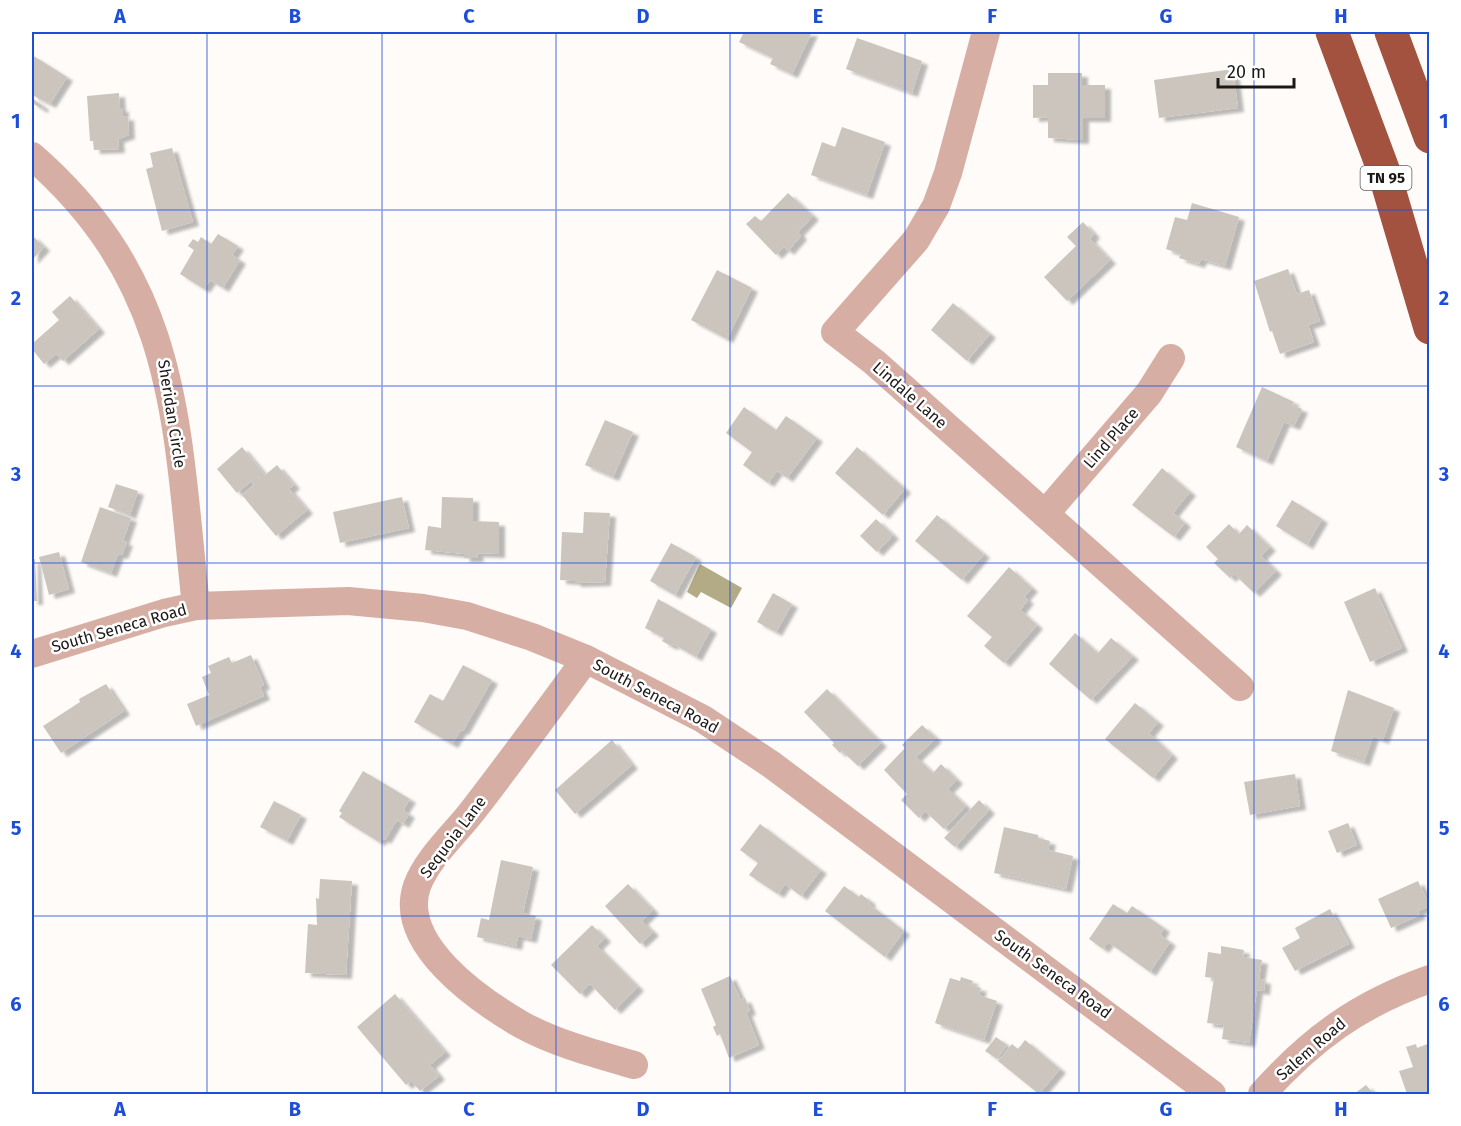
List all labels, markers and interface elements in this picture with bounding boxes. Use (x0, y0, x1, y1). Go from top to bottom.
text: A (113, 4, 127, 28)
text: B (289, 4, 301, 28)
text: C (463, 4, 475, 28)
text: D (636, 4, 650, 28)
text: E (813, 4, 823, 28)
text: F (987, 4, 997, 28)
text: G (1160, 4, 1172, 28)
text: H (1334, 4, 1348, 28)
scale bar (1218, 51, 1294, 89)
text: 20 m (1227, 61, 1266, 83)
text: 1 (11, 109, 21, 133)
text: 1 (1439, 109, 1449, 133)
road number: TN 95 (1360, 166, 1412, 190)
text: 2 (11, 286, 21, 310)
text: 2 (1439, 286, 1449, 310)
street label: Sheridan Circle (154, 358, 190, 470)
street label: Lindale Lane (869, 358, 951, 432)
street label: Lind Place (1079, 404, 1143, 472)
text: 3 (10, 462, 21, 486)
text: 3 (1438, 462, 1449, 486)
street label: South Seneca Road (49, 600, 189, 656)
text: 4 (10, 639, 22, 663)
text: 4 (1438, 639, 1450, 663)
street label: South Seneca Road (590, 655, 722, 737)
street label: Sequoia Lane (416, 792, 490, 882)
text: 5 (11, 816, 22, 840)
text: 5 (1439, 816, 1450, 840)
street label: South Seneca Road (991, 925, 1115, 1023)
text: 6 (10, 992, 22, 1016)
text: 6 (1438, 992, 1450, 1016)
street label: Salem Road (1273, 1014, 1349, 1084)
text: A (113, 1097, 127, 1121)
text: B (289, 1097, 301, 1121)
text: C (463, 1097, 475, 1121)
text: D (636, 1097, 650, 1121)
text: E (813, 1097, 823, 1121)
text: F (987, 1097, 997, 1121)
text: G (1160, 1097, 1172, 1121)
text: H (1334, 1097, 1348, 1121)

